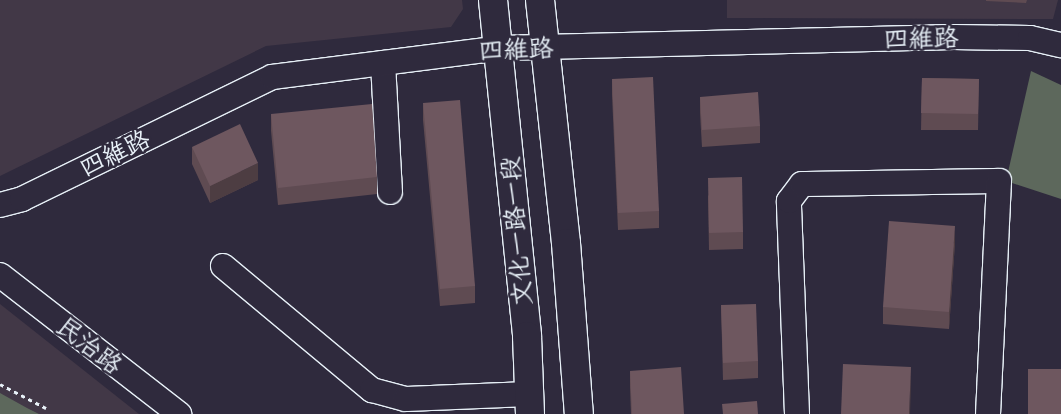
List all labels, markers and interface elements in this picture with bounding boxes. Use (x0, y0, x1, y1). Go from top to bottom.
street label: 四維路 (883, 23, 959, 55)
street label: 四維路 (478, 34, 554, 66)
street label: 四維路 (75, 124, 155, 184)
street label: 文化一路一段 (496, 155, 538, 307)
street label: 民治路 (50, 311, 128, 381)

